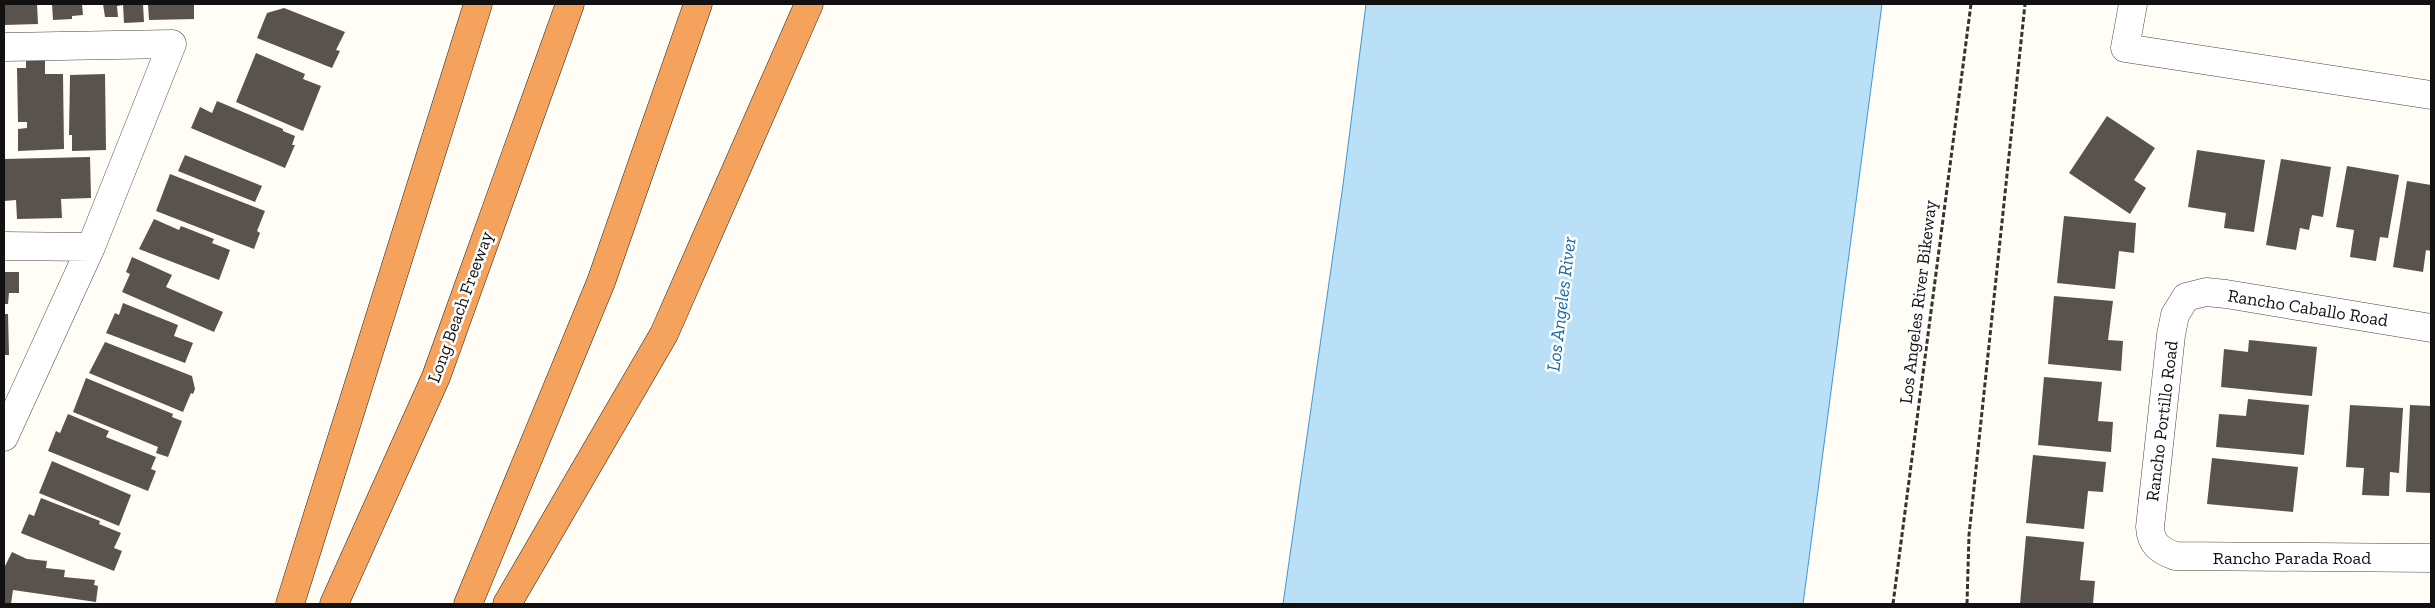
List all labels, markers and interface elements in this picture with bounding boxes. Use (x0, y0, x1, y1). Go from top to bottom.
street label: Los Angeles River Bikeway (1895, 198, 1942, 405)
street label: Long Beach Freeway (422, 228, 498, 386)
water label: Los Angeles River (1541, 235, 1581, 373)
street label: Rancho Caballo Road (2226, 284, 2390, 332)
street label: Rancho Portillo Road (2141, 339, 2183, 503)
street label: Rancho Parada Road (2213, 547, 2371, 569)

